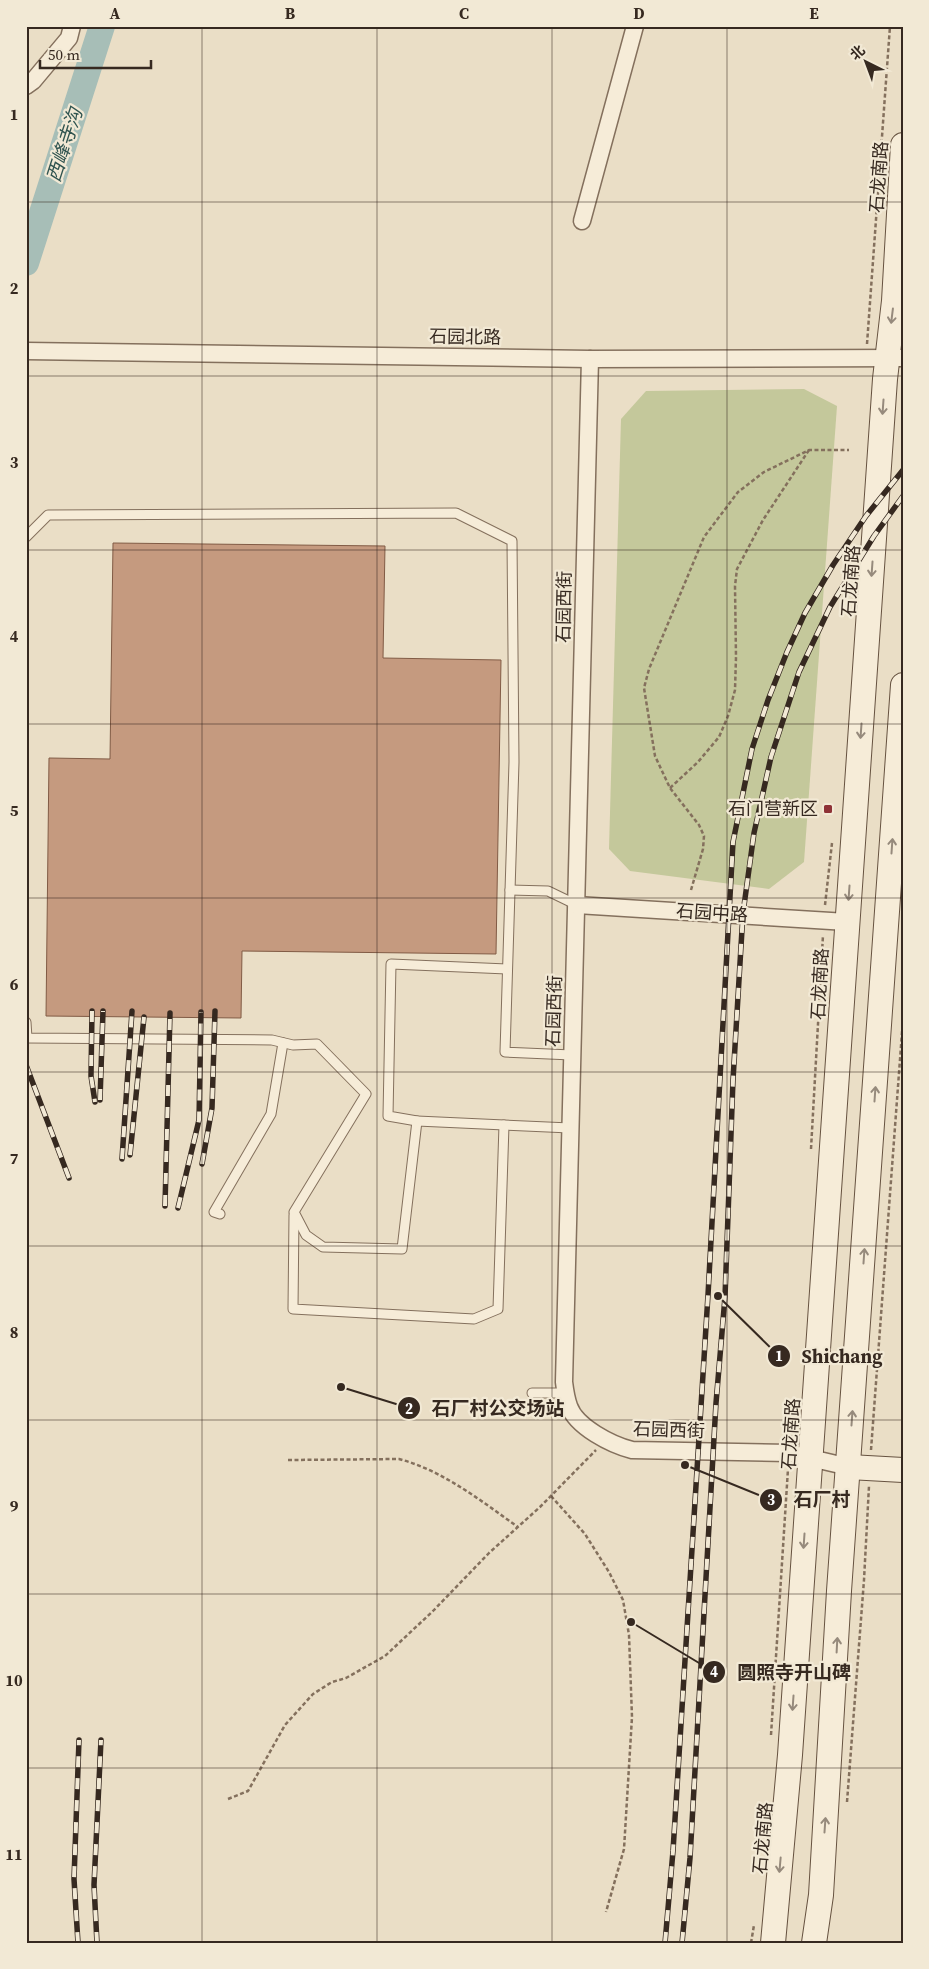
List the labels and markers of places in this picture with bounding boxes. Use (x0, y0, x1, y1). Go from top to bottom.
place label: 石门营新区 (728, 796, 818, 821)
marker: 石门营新区 (822, 803, 834, 815)
callout: Shichang (767, 1339, 893, 1373)
callout: 石厂村公交场站 (396, 1391, 574, 1425)
callout: 石厂村 (758, 1483, 860, 1517)
callout: 圆照寺开山碑 (702, 1655, 861, 1689)

